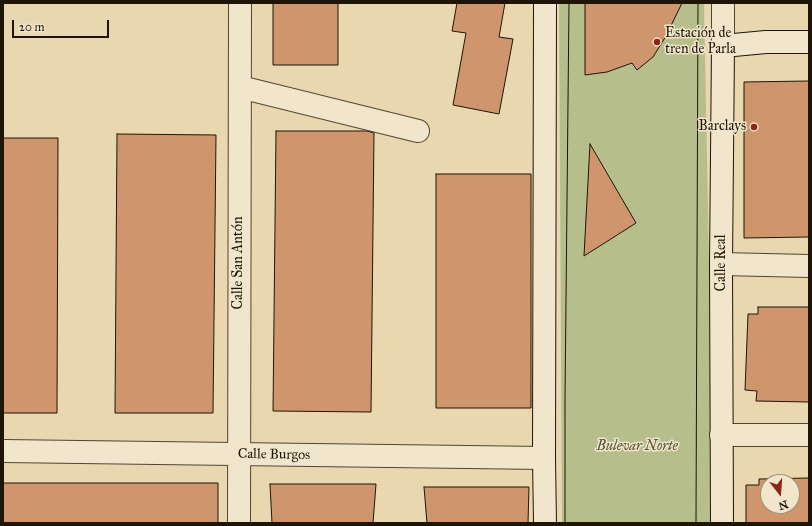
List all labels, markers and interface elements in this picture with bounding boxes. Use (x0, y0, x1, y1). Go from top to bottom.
scale bar (14, 12, 111, 38)
text: 20 m (19, 20, 45, 34)
place label: Estación de tren de Parla (665, 26, 736, 58)
marker: Estación de tren de Parla (652, 37, 662, 47)
place label: Barclays (699, 119, 746, 135)
marker: Barclays (749, 122, 759, 132)
street label: Calle San Antón (231, 216, 247, 310)
street label: Calle Real (714, 234, 730, 292)
park label: Bulevar Norte (596, 439, 678, 455)
street label: Calle Burgos (238, 446, 310, 464)
north arrow (760, 474, 800, 514)
text: N (777, 497, 790, 513)

